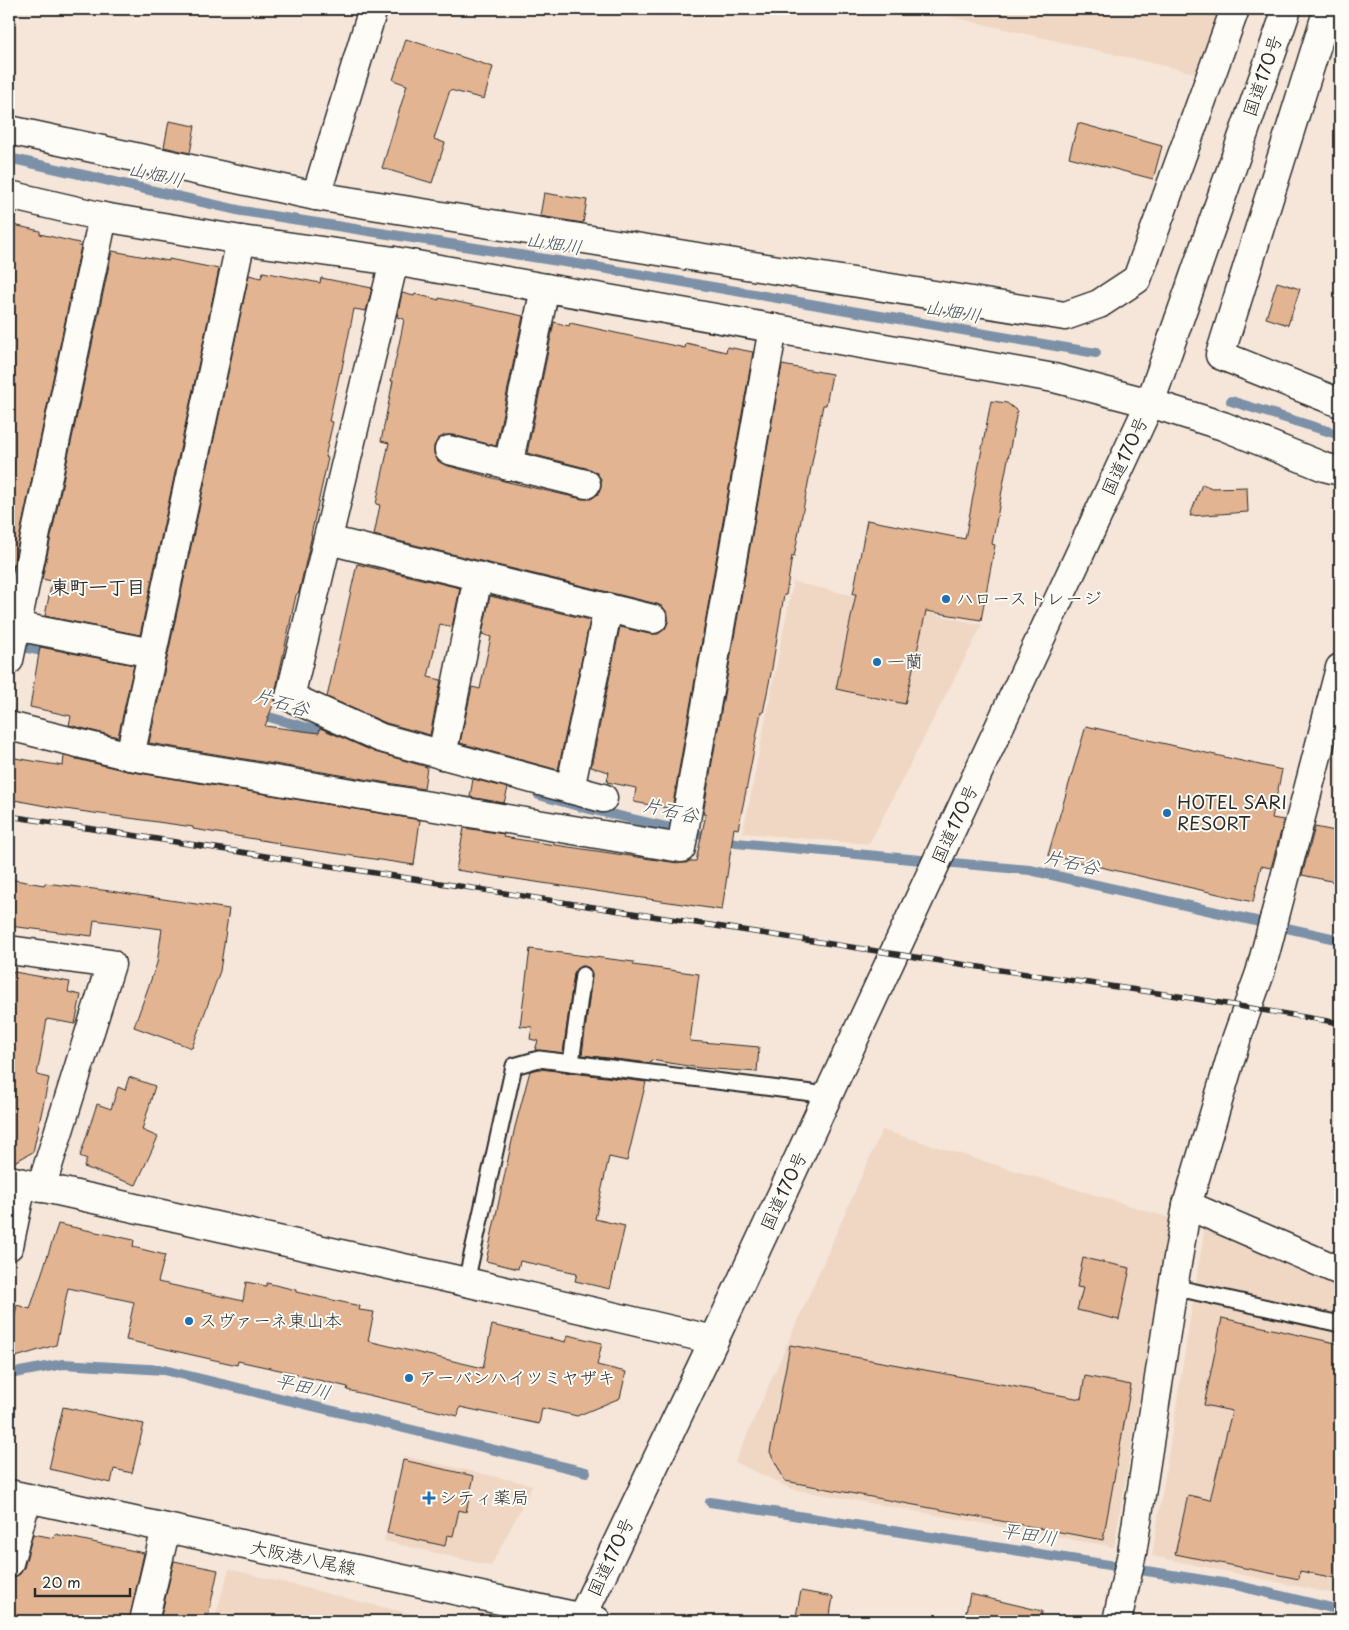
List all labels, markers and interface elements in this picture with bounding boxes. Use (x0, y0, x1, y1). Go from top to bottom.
street label: 国道170号 (1235, 31, 1288, 120)
water label: 山畑川 (125, 153, 187, 193)
water label: 山畑川 (524, 224, 585, 260)
water label: 山畑川 (923, 291, 984, 329)
street label: 国道170号 (1093, 411, 1154, 500)
district label: 東町一丁目 (50, 572, 146, 600)
place label: ハローストレージ (956, 584, 1101, 611)
marker: ハローストレージ (940, 593, 952, 605)
place label: 一蘭 (887, 647, 923, 674)
marker: 一蘭 (871, 656, 883, 668)
water label: 片石谷 (251, 679, 315, 723)
street label: 国道170号 (923, 779, 984, 868)
place label: HOTEL SARI RESORT (1177, 788, 1287, 836)
water label: 片石谷 (640, 789, 703, 829)
marker: HOTEL SARI RESORT (1161, 807, 1173, 819)
water label: 片石谷 (1041, 841, 1104, 881)
street label: 国道170号 (752, 1146, 813, 1235)
place label: スヴァーネ東山本 (199, 1306, 342, 1333)
marker: スヴァーネ東山本 (183, 1315, 195, 1327)
place label: アーバンハイツミヤザキ (419, 1363, 615, 1390)
water label: 平田川 (272, 1365, 334, 1406)
marker: アーバンハイツミヤザキ (403, 1372, 415, 1384)
place label: シティ薬局 (439, 1483, 529, 1510)
marker: シティ薬局 (423, 1492, 435, 1504)
street label: 国道170号 (579, 1512, 640, 1601)
water label: 平田川 (999, 1515, 1060, 1551)
street label: 大阪港八尾線 (248, 1532, 359, 1581)
scale bar (35, 1565, 130, 1597)
text: 20 m (42, 1570, 81, 1593)

